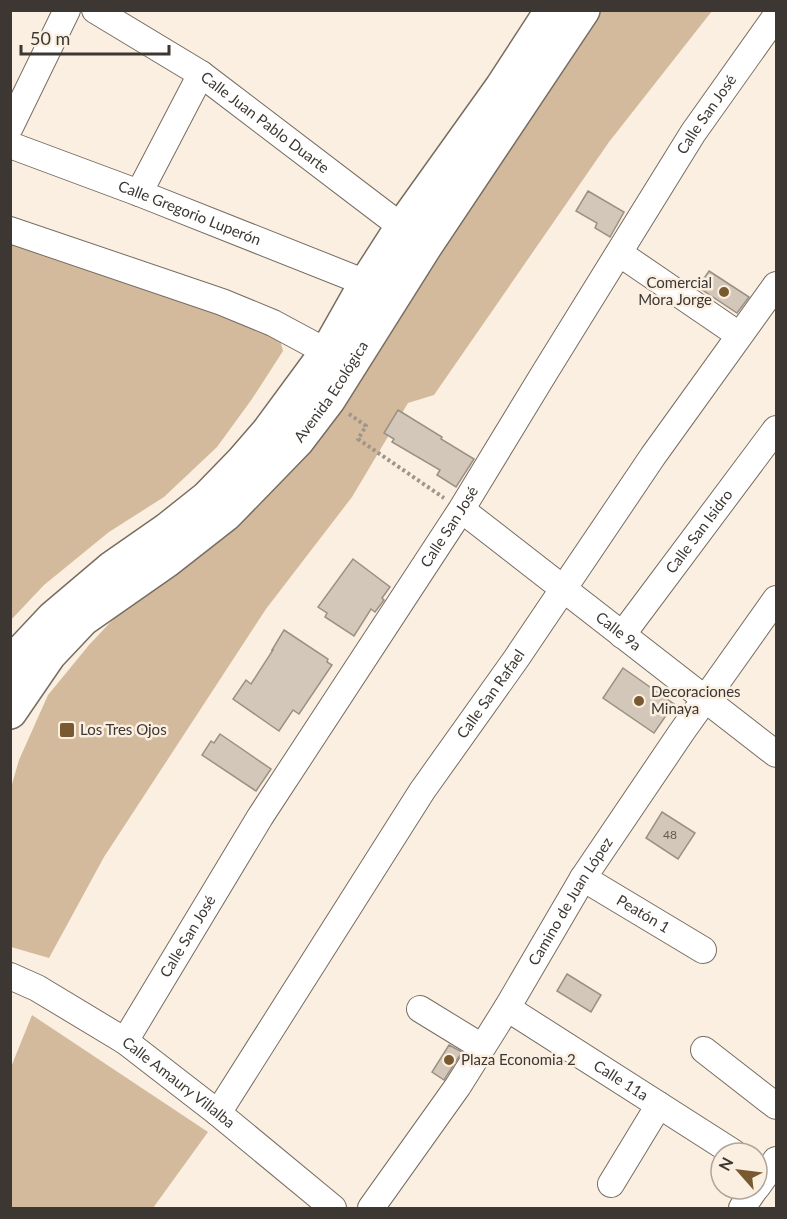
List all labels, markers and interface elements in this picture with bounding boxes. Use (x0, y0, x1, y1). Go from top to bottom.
scale bar (21, 18, 170, 56)
text: 50 m (30, 27, 70, 49)
street label: Calle Juan Pablo Duarte (198, 67, 333, 176)
street label: Calle San José (672, 71, 740, 157)
street label: Calle Gregorio Luperón (116, 176, 264, 248)
place label: Comercial Mora Jorge (638, 273, 712, 308)
marker: Comercial Mora Jorge (717, 285, 731, 299)
street label: Avenida Ecológica (290, 337, 371, 445)
street label: Calle San José (416, 483, 481, 570)
street label: Calle San Isidro (661, 486, 736, 577)
street label: Calle 9a (593, 607, 645, 654)
street label: Calle San Rafael (452, 646, 528, 742)
place label: Decoraciones Minaya (651, 682, 741, 717)
marker: Decoraciones Minaya (632, 694, 646, 708)
place label: Los Tres Ojos (80, 720, 167, 738)
marker: Los Tres Ojos (58, 721, 76, 739)
house number: 48 (663, 827, 677, 842)
street label: Camino de Juan López (524, 833, 616, 968)
street label: Peatón 1 (614, 890, 673, 936)
street label: Calle San José (155, 892, 219, 980)
street label: Calle Amaury Villalba (119, 1032, 239, 1131)
place label: Plaza Economia 2 (461, 1050, 576, 1068)
marker: Plaza Economia 2 (442, 1053, 456, 1067)
street label: Calle 11a (591, 1056, 652, 1104)
north arrow (709, 1141, 769, 1201)
text: N (714, 1154, 737, 1174)

